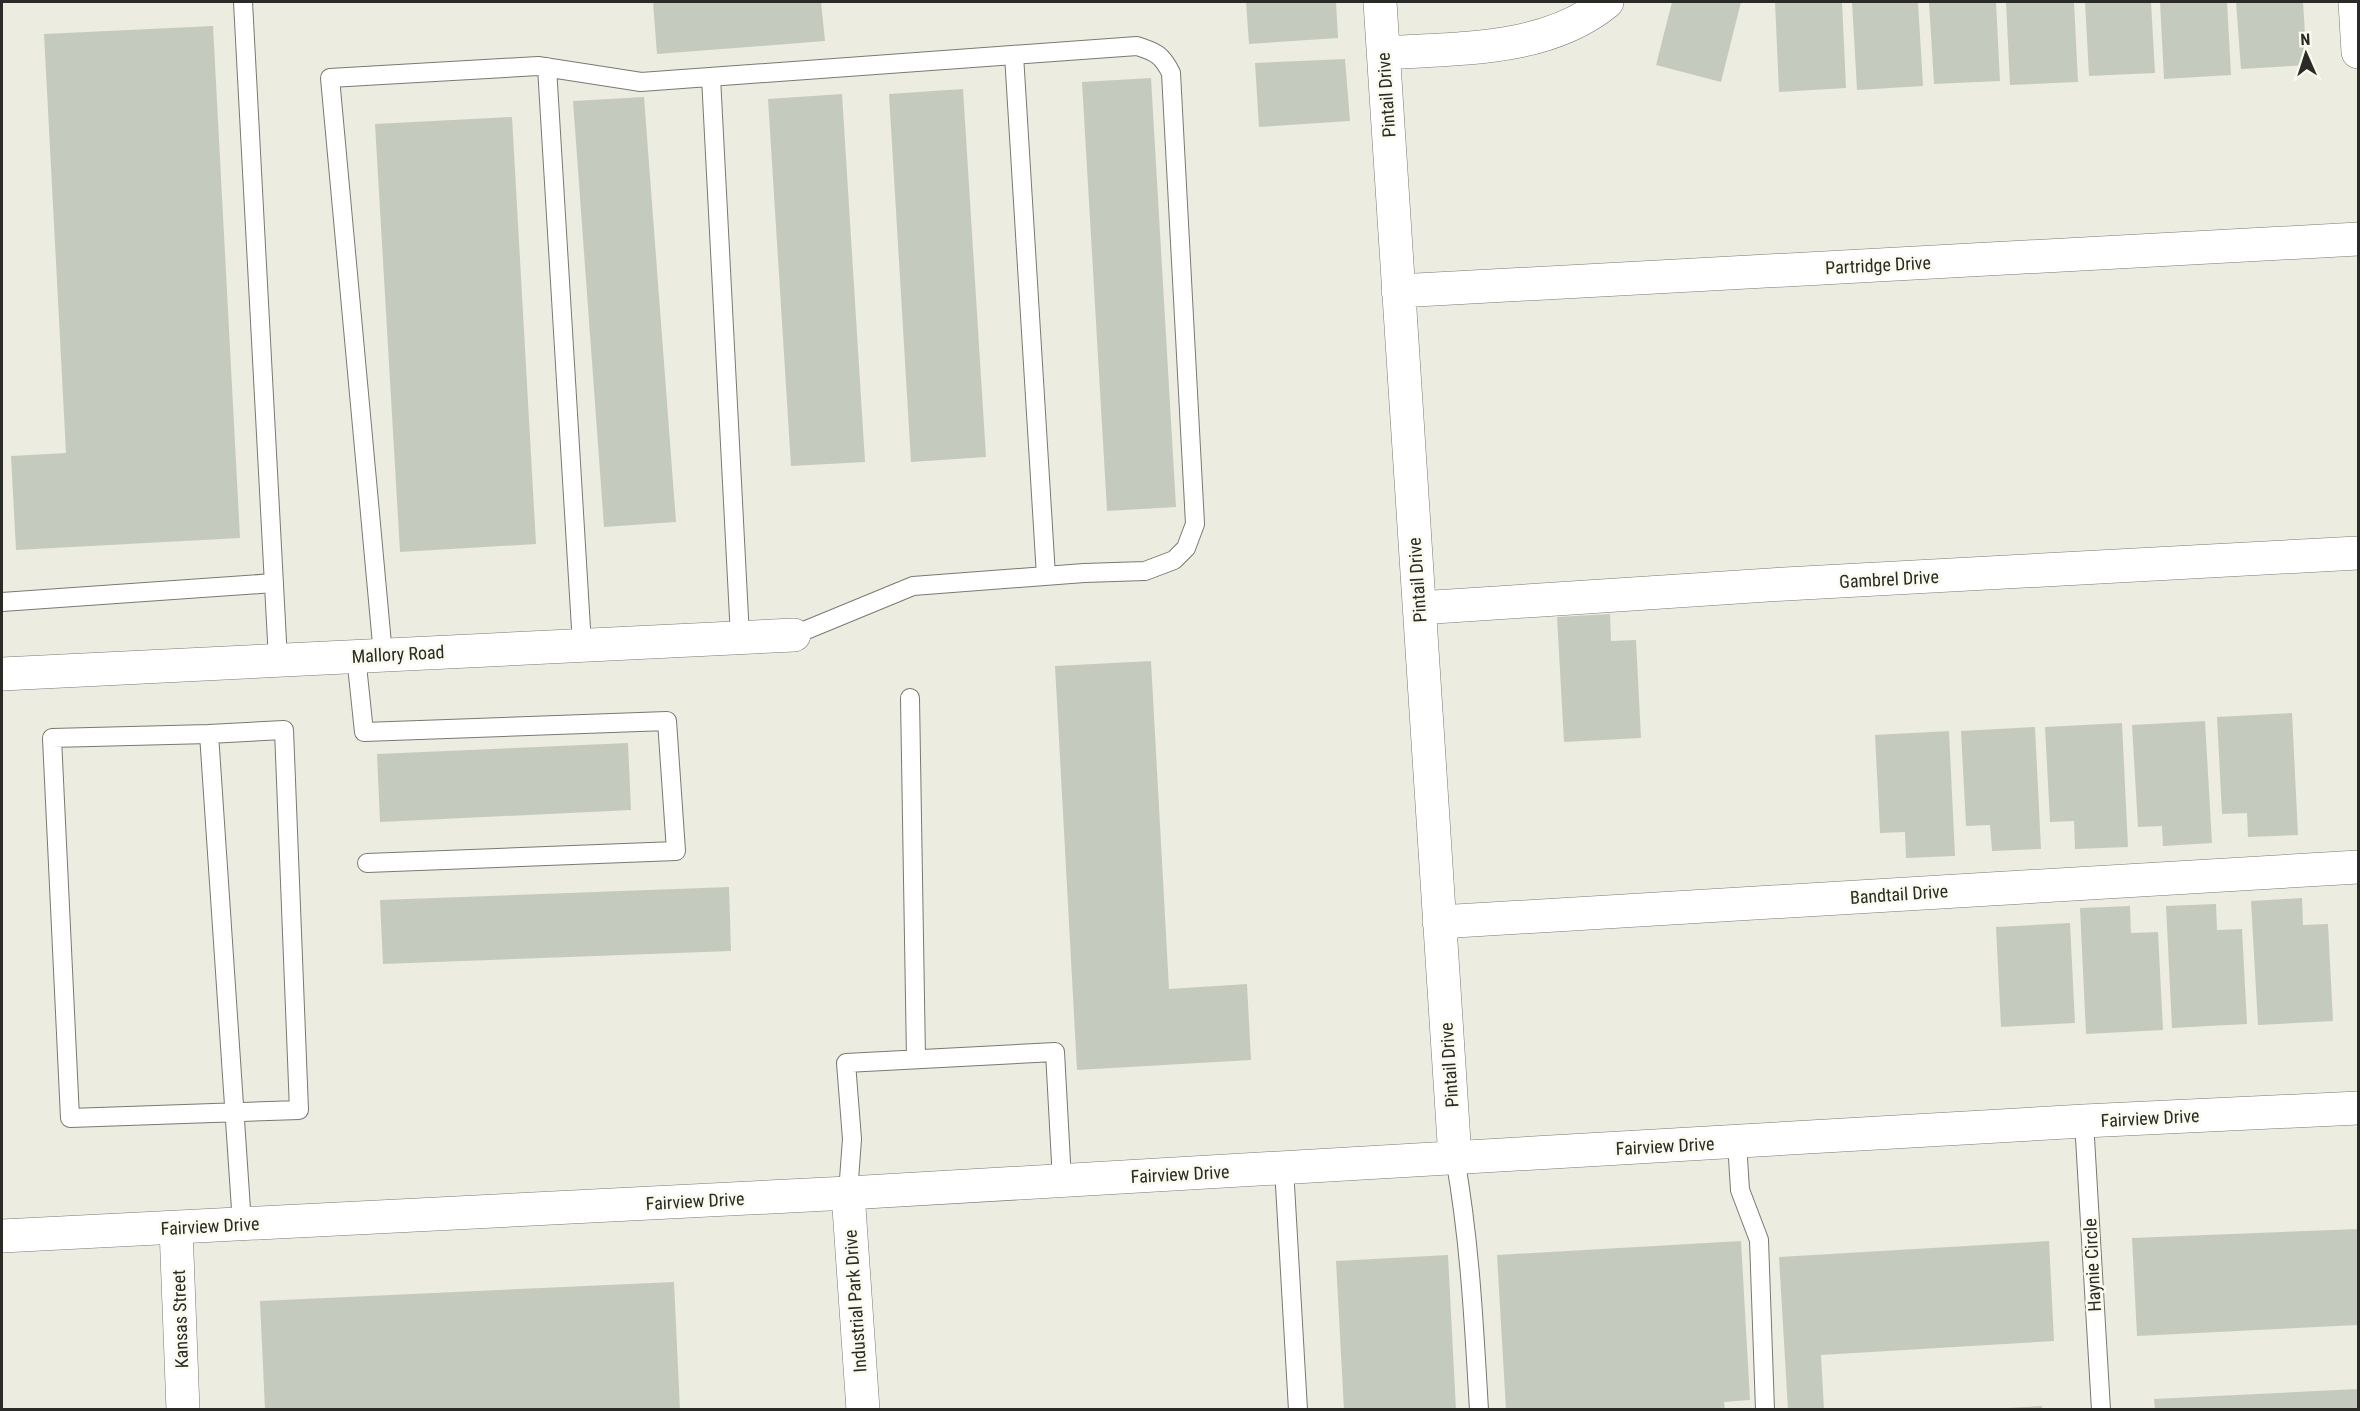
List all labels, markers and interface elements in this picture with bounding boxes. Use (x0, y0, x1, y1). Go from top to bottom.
north arrow (2276, 24, 2336, 84)
text: N (2300, 30, 2311, 49)
street label: Pintail Drive (1373, 52, 1399, 138)
street label: Partridge Drive (1825, 252, 1931, 278)
street label: Pintail Drive (1404, 537, 1430, 623)
street label: Gambrel Drive (1839, 566, 1939, 592)
street label: Mallory Road (351, 641, 445, 667)
street label: Bandtail Drive (1849, 880, 1949, 908)
street label: Pintail Drive (1436, 1022, 1462, 1108)
street label: Fairview Drive (2100, 1105, 2200, 1131)
street label: Fairview Drive (1615, 1133, 1715, 1159)
street label: Fairview Drive (1130, 1161, 1230, 1187)
street label: Fairview Drive (645, 1188, 745, 1214)
street label: Fairview Drive (160, 1213, 260, 1239)
street label: Haynie Circle (2079, 1218, 2105, 1312)
street label: Industrial Park Drive (840, 1229, 870, 1373)
street label: Kansas Street (168, 1269, 192, 1369)

